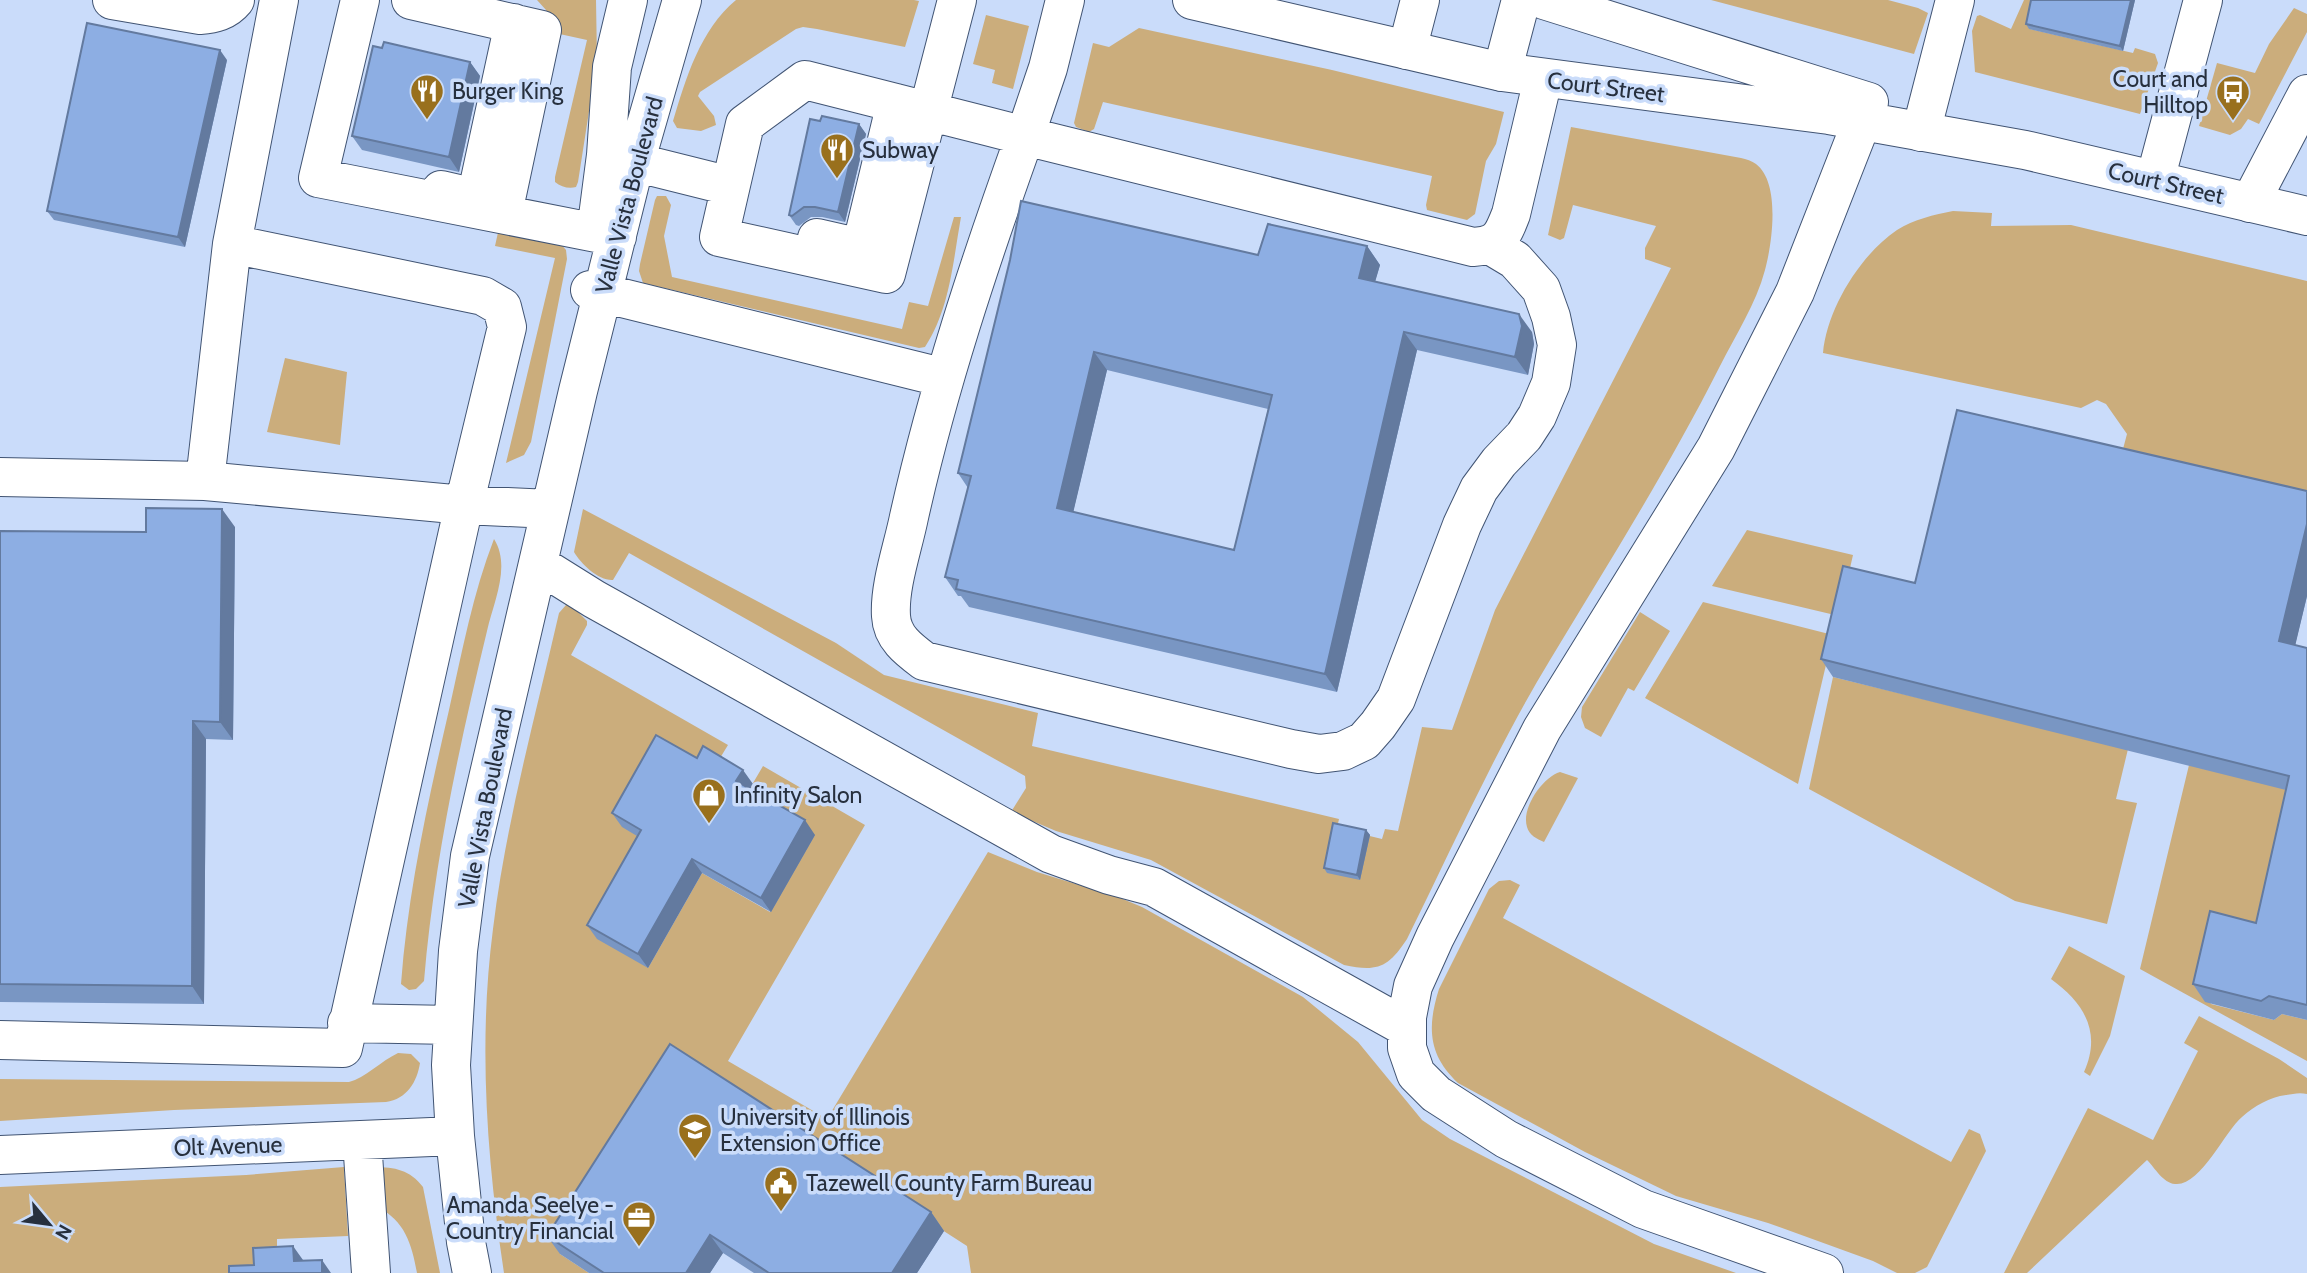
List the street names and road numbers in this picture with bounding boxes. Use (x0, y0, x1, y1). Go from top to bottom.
street label: Court Street (1546, 66, 1666, 108)
street label: Valle Vista Boulevard (589, 94, 669, 296)
street label: Court Street (2105, 156, 2227, 210)
street label: Valle Vista Boulevard (452, 706, 518, 910)
street label: Olt Avenue (173, 1130, 283, 1162)

